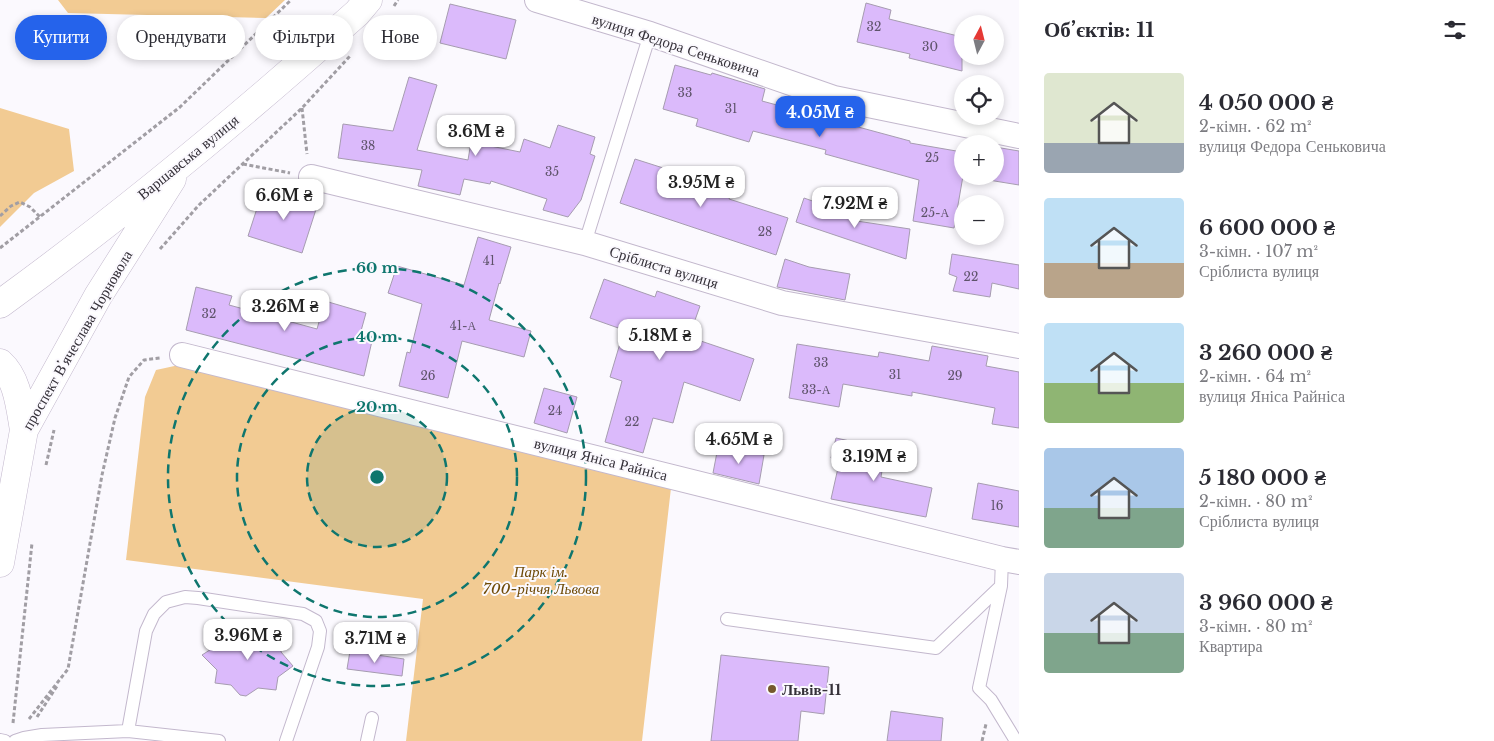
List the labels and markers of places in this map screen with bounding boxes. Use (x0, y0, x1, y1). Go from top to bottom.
pin: 4.05M ₴ (774, 96, 866, 138)
pin: 3.6M ₴ (435, 114, 517, 157)
pin: 3.95M ₴ (655, 166, 747, 208)
pin: 6.6M ₴ (243, 178, 325, 221)
pin: 7.92M ₴ (809, 186, 901, 229)
pin: 3.26M ₴ (239, 290, 331, 332)
pin: 5.18M ₴ (614, 318, 706, 361)
pin: 4.65M ₴ (693, 422, 785, 465)
pin: 3.19M ₴ (828, 440, 920, 482)
centre of rings (368, 468, 386, 486)
pin: 3.96M ₴ (202, 618, 294, 661)
pin: 3.71M ₴ (329, 622, 421, 664)
place label: Львів-11 (782, 680, 842, 699)
marker: Львів-11 (766, 683, 778, 695)

